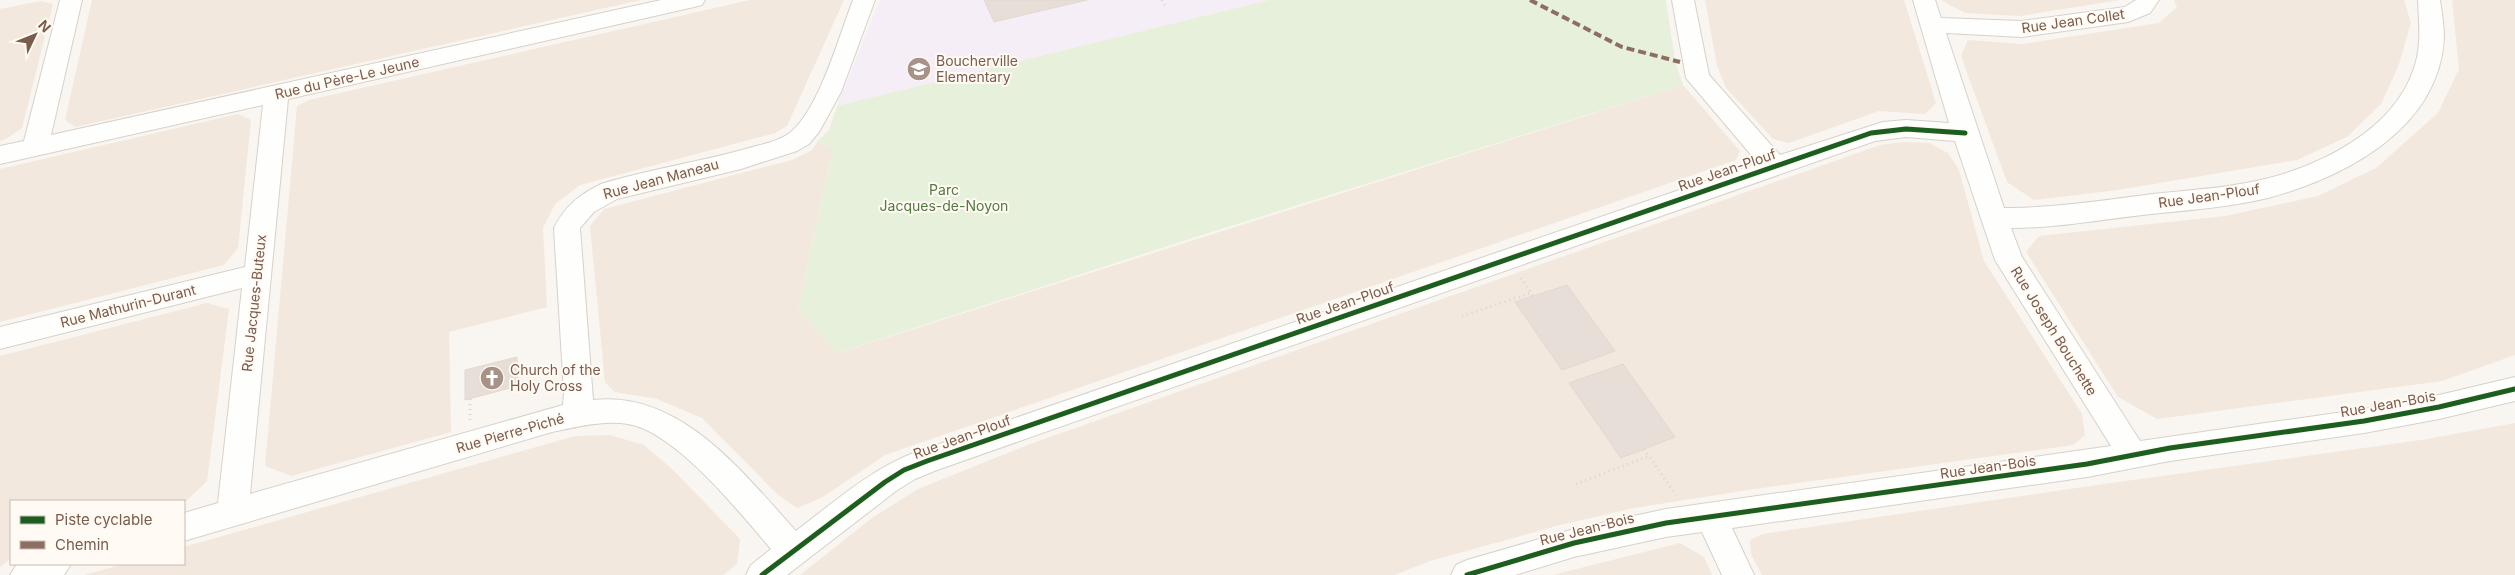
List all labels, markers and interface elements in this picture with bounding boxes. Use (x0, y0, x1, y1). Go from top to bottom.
street label: Rue Jean Collet (2020, 5, 2126, 36)
north arrow (10, 10, 60, 60)
text: N (35, 16, 55, 35)
place label: Boucherville Elementary (936, 52, 1018, 85)
street label: Rue du Père-Le Jeune (273, 53, 421, 102)
school or university icon: Boucherville Elementary (906, 56, 932, 82)
street label: Rue Jean-Plouf (1676, 145, 1778, 194)
street label: Rue Jean Maneau (601, 155, 721, 202)
street label: Rue Jean-Plouf (2157, 180, 2261, 211)
park label: Parc Jacques-de-Noyon (880, 181, 1008, 214)
street label: Rue Jacques-Buteux (238, 233, 269, 372)
street label: Rue Joseph Bouchette (2008, 263, 2101, 399)
street label: Rue Jean-Plouf (1294, 278, 1396, 327)
street label: Rue Mathurin-Durant (58, 280, 198, 331)
place label: Church of the Holy Cross (510, 361, 601, 394)
church icon: Church of the Holy Cross (479, 365, 505, 391)
street label: Rue Jean-Bois (2339, 387, 2437, 420)
street label: Rue Pierre-Piché (454, 409, 566, 456)
street label: Rue Jean-Plouf (911, 411, 1013, 462)
street label: Rue Jean-Bois (1939, 451, 2037, 482)
legend (10, 500, 185, 565)
street label: Rue Jean-Bois (1538, 509, 1636, 548)
text: Piste cyclable (55, 510, 152, 529)
text: Chemin (55, 535, 109, 554)

